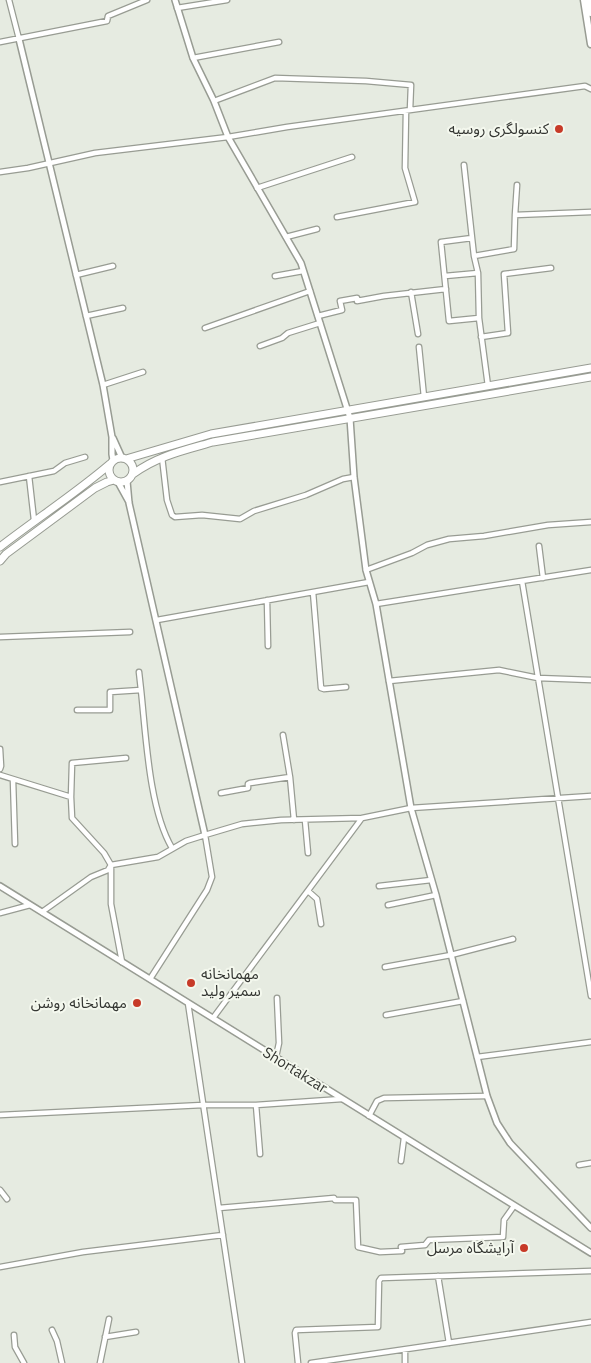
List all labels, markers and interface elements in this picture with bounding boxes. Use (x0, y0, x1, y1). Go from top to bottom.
place label: کنسولگری روسیه (449, 119, 550, 138)
marker: کنسولگری روسیه (553, 123, 565, 135)
place label: مهمانخانه سمیر ولید (201, 964, 261, 1000)
marker: مهمانخانه سمیر ولید (185, 977, 197, 989)
place label: مهمانخانه روشن (31, 993, 127, 1012)
marker: مهمانخانه روشن (131, 997, 143, 1009)
street label: Shortakzar (259, 1042, 332, 1097)
place label: آرایشگاه مرسل (427, 1238, 515, 1257)
marker: آرایشگاه مرسل (518, 1242, 530, 1254)

